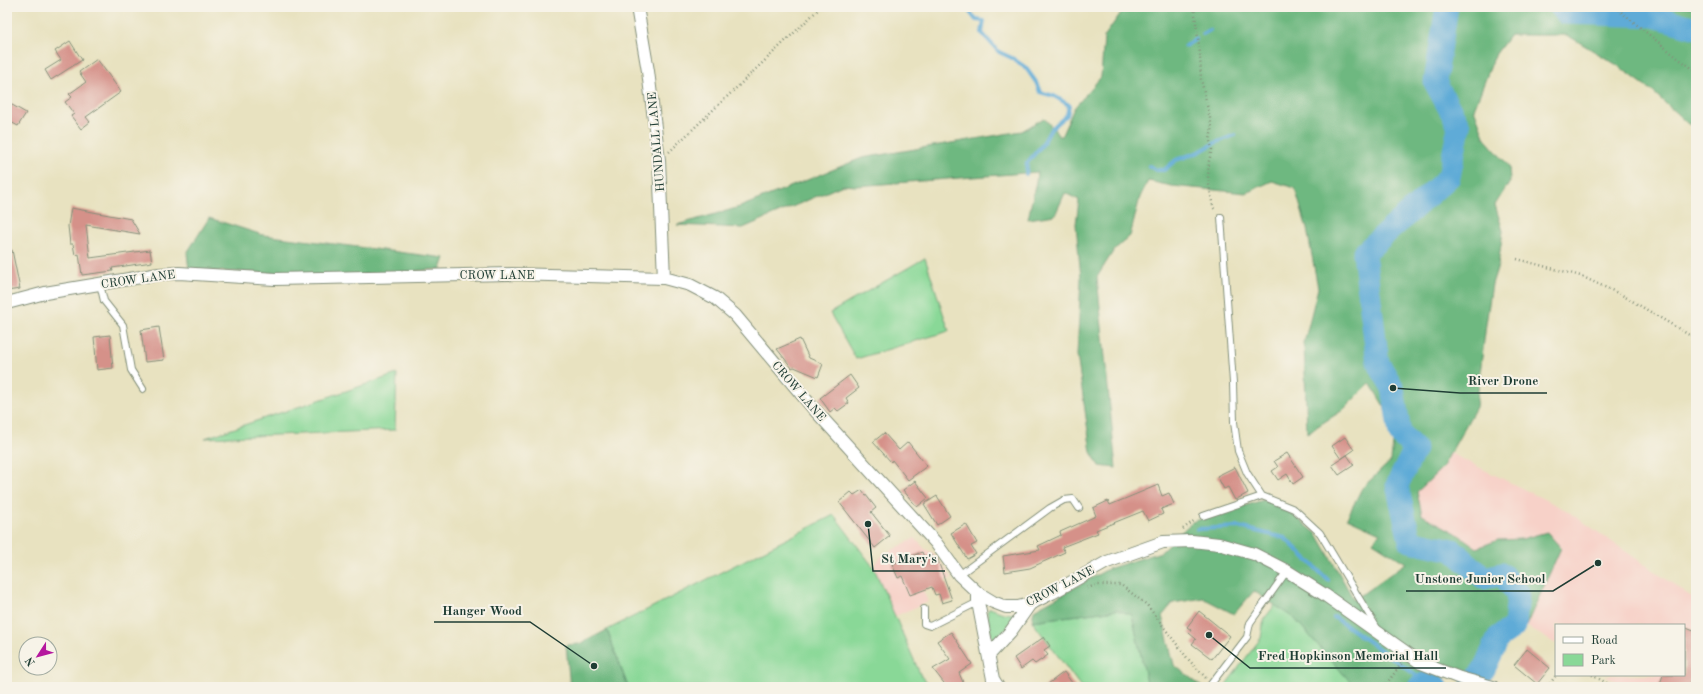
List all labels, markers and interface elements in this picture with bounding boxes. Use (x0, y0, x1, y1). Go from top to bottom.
street label: HUNDALL LANE (647, 92, 667, 192)
street label: CROW LANE (100, 269, 176, 291)
street label: CROW LANE (460, 270, 534, 282)
street label: CROW LANE (769, 359, 827, 424)
callout: River Drone (1460, 368, 1547, 393)
text: River Drone (1468, 375, 1538, 388)
callout: St Mary's (873, 546, 945, 571)
text: St Mary's (881, 553, 937, 566)
street label: CROW LANE (1024, 565, 1097, 609)
callout: Unstone Junior School (1406, 566, 1553, 591)
text: Unstone Junior School (1414, 573, 1546, 586)
callout: Hanger Wood (434, 597, 530, 622)
text: Hanger Wood (442, 605, 522, 618)
legend (1555, 624, 1685, 676)
text: Road (1591, 635, 1618, 647)
north arrow (18, 636, 58, 676)
callout: Fred Hopkinson Memorial Hall (1250, 643, 1446, 668)
text: Fred Hopkinson Memorial Hall (1258, 650, 1438, 663)
text: N (24, 654, 38, 668)
text: Park (1591, 655, 1616, 667)

